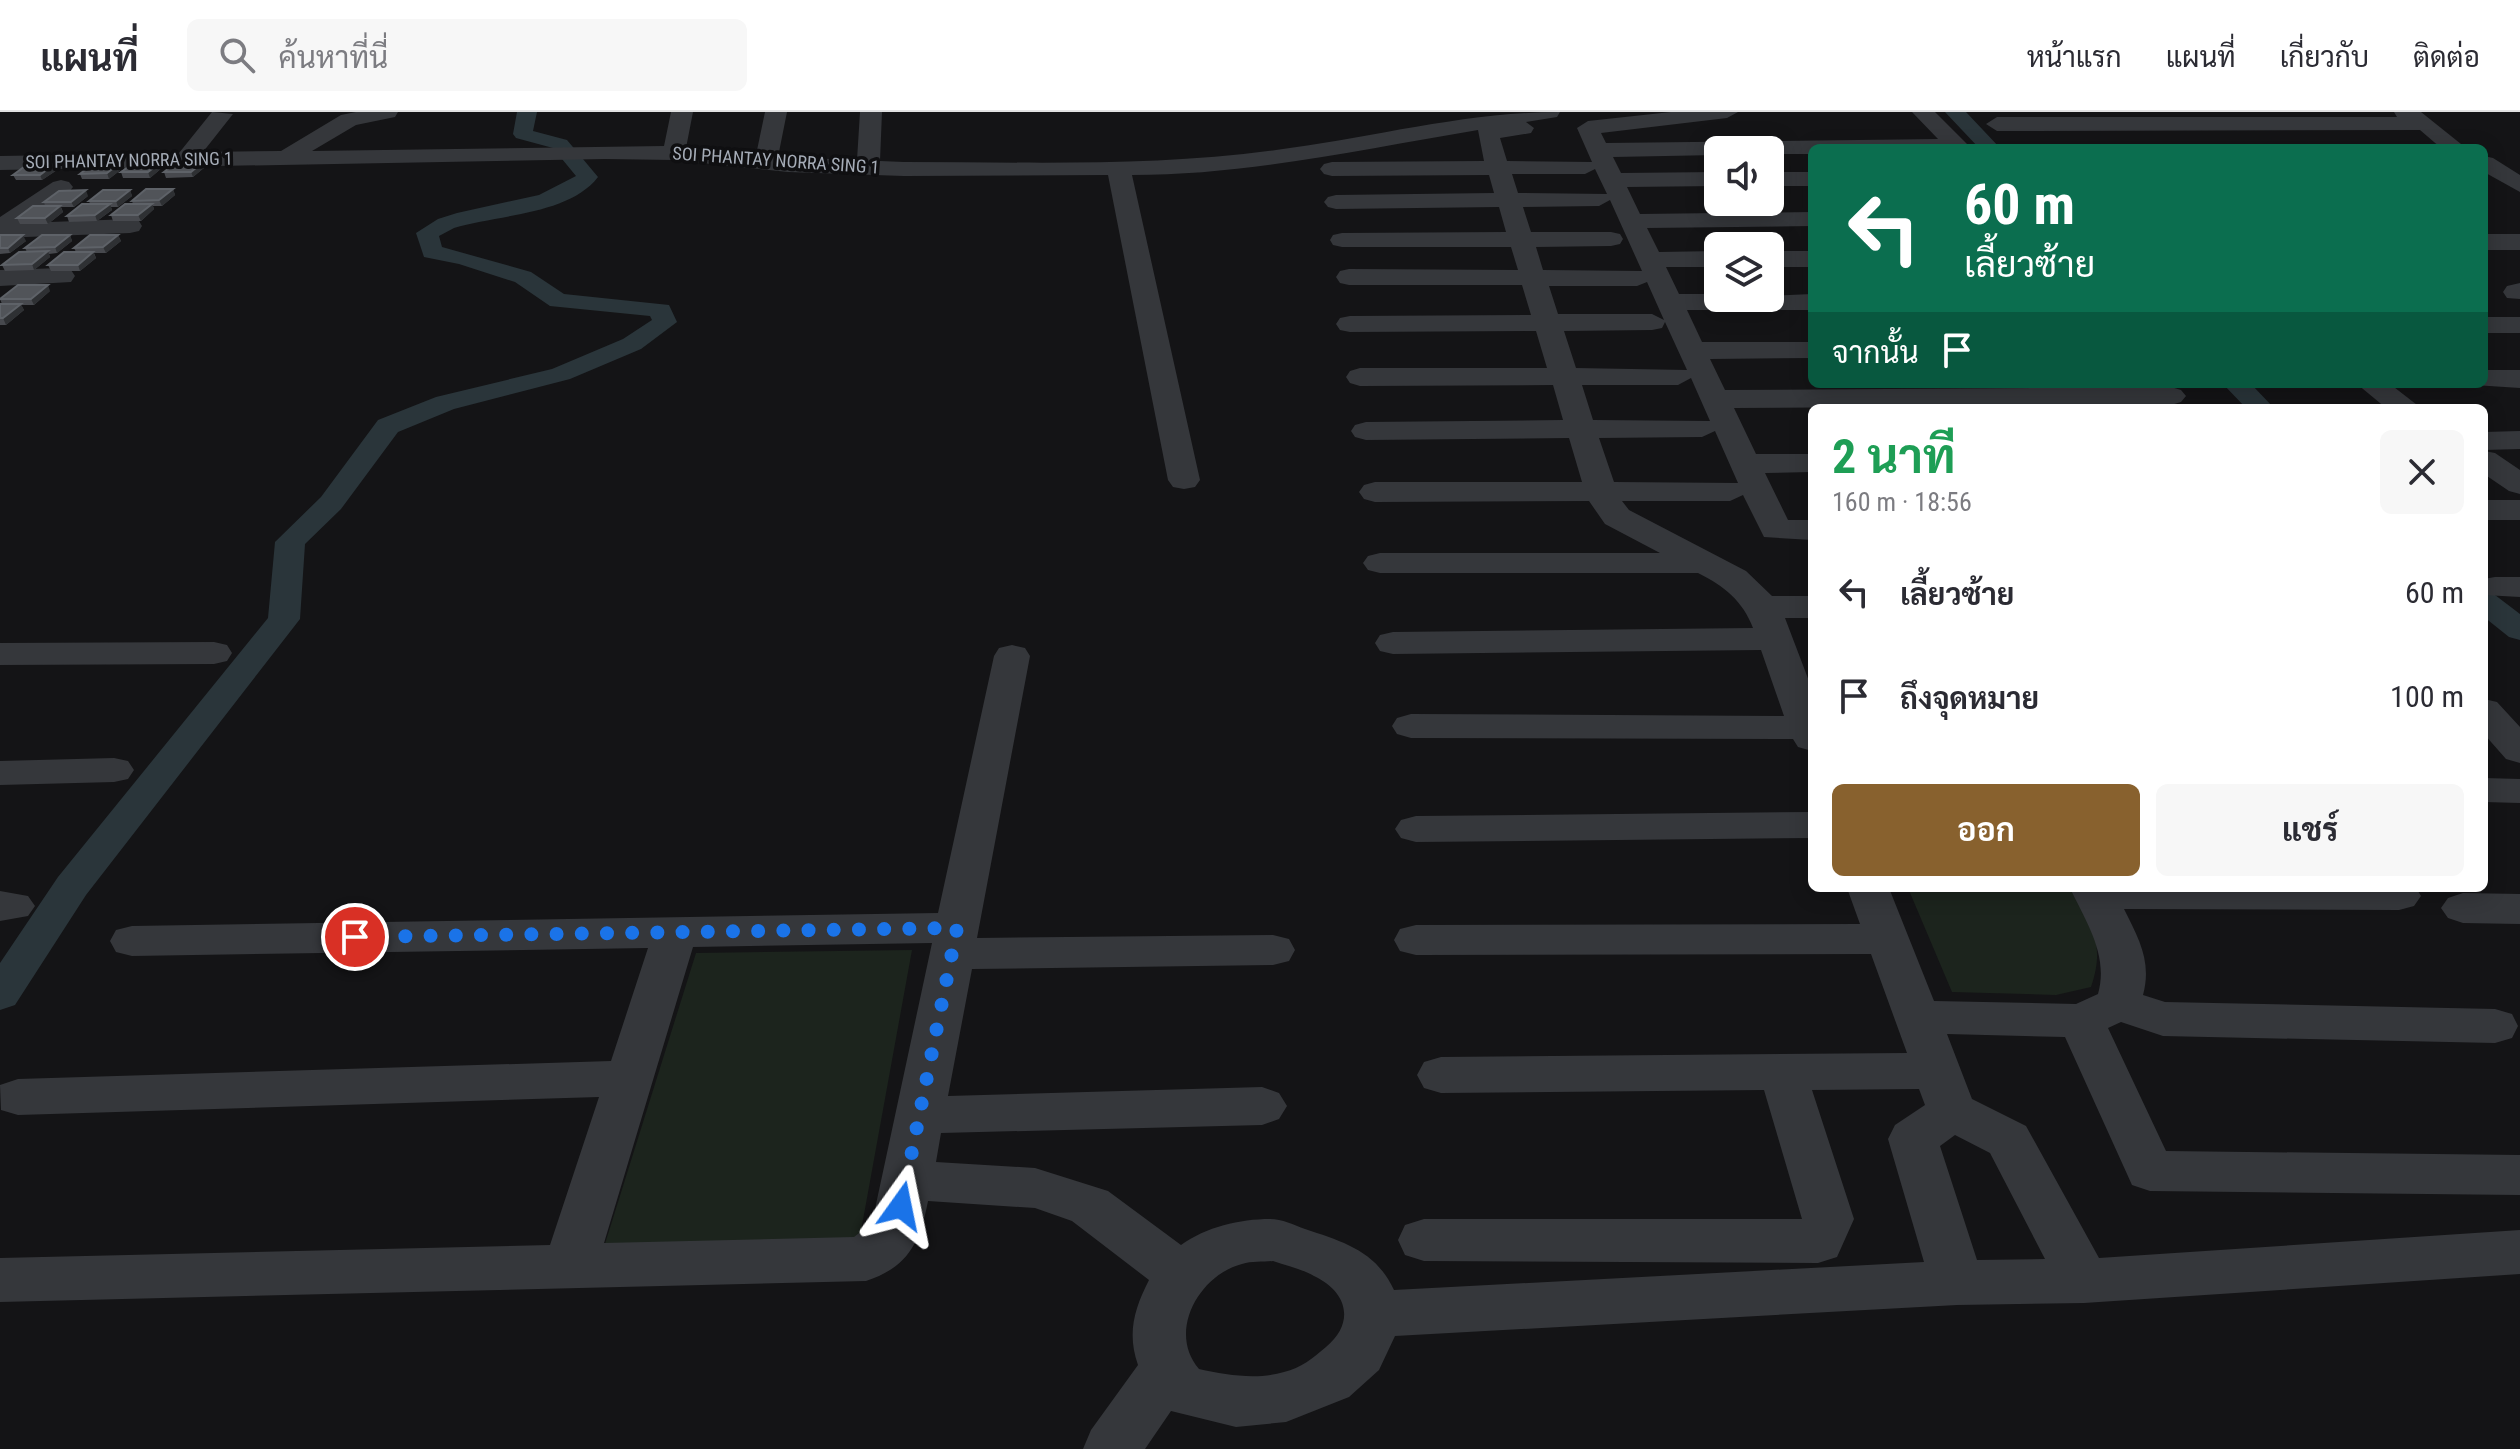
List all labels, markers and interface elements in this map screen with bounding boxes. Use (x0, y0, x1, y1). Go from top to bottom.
search box (187, 19, 747, 91)
icon: search (215, 33, 259, 77)
text: แผนที่ (40, 36, 139, 80)
text: ค้นหาที่นี่ (279, 40, 388, 75)
text: หน้าแรก (2027, 41, 2122, 74)
text: แผนที่ (2166, 41, 2236, 74)
text: เกี่ยวกับ (2280, 41, 2369, 74)
text: ติดต่อ (2413, 41, 2480, 74)
map controls (1704, 136, 1784, 312)
button: sound (1704, 136, 1784, 216)
street label: SOI PHANTAY NORRA SING 1 (672, 142, 880, 178)
street label: SOI PHANTAY NORRA SING 1 (25, 148, 233, 172)
text: 60 m (1964, 172, 2075, 238)
icon: left (1832, 176, 1936, 280)
button: layers (1704, 232, 1784, 312)
text: เลี้ยวซ้าย (1964, 244, 2095, 286)
icon: arrive (1935, 328, 1979, 372)
text: จากนั้น (1832, 335, 1919, 370)
text: 2 นาที (1832, 428, 1956, 485)
button: close (2380, 430, 2464, 514)
text: 160 m · 18:56 (1832, 487, 1972, 517)
icon: left (1832, 570, 1876, 614)
text: 60 m (2405, 575, 2464, 610)
text: เลี้ยวซ้าย (1900, 577, 2014, 612)
icon: arrive (1832, 674, 1876, 718)
text: 100 m (2390, 679, 2464, 714)
text: ถึงจุดหมาย (1900, 681, 2039, 716)
button: ออก (1832, 784, 2140, 876)
button: แชร์ (2156, 784, 2464, 876)
pin (321, 903, 389, 971)
icon: arrive (333, 915, 377, 959)
position arrow (859, 1164, 943, 1248)

